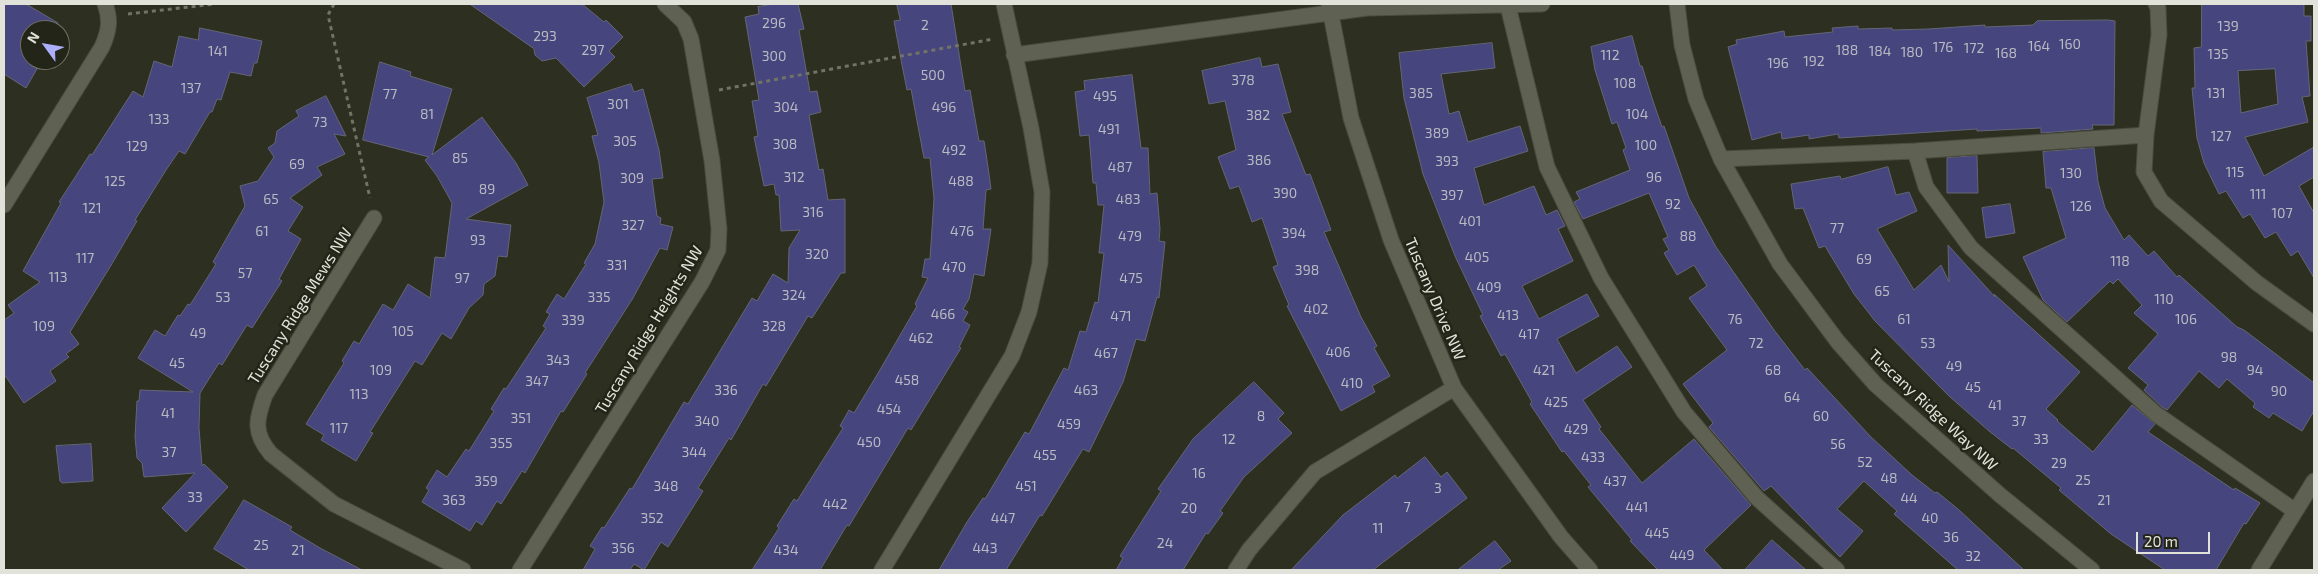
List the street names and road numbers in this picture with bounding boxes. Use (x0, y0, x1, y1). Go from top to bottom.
street label: Tuscany Ridge Mews NW (244, 224, 356, 388)
street label: Tuscany Drive NW (1401, 235, 1469, 363)
street label: Tuscany Ridge Heights NW (591, 242, 707, 418)
street label: Tuscany Ridge Way NW (1865, 345, 2001, 475)

